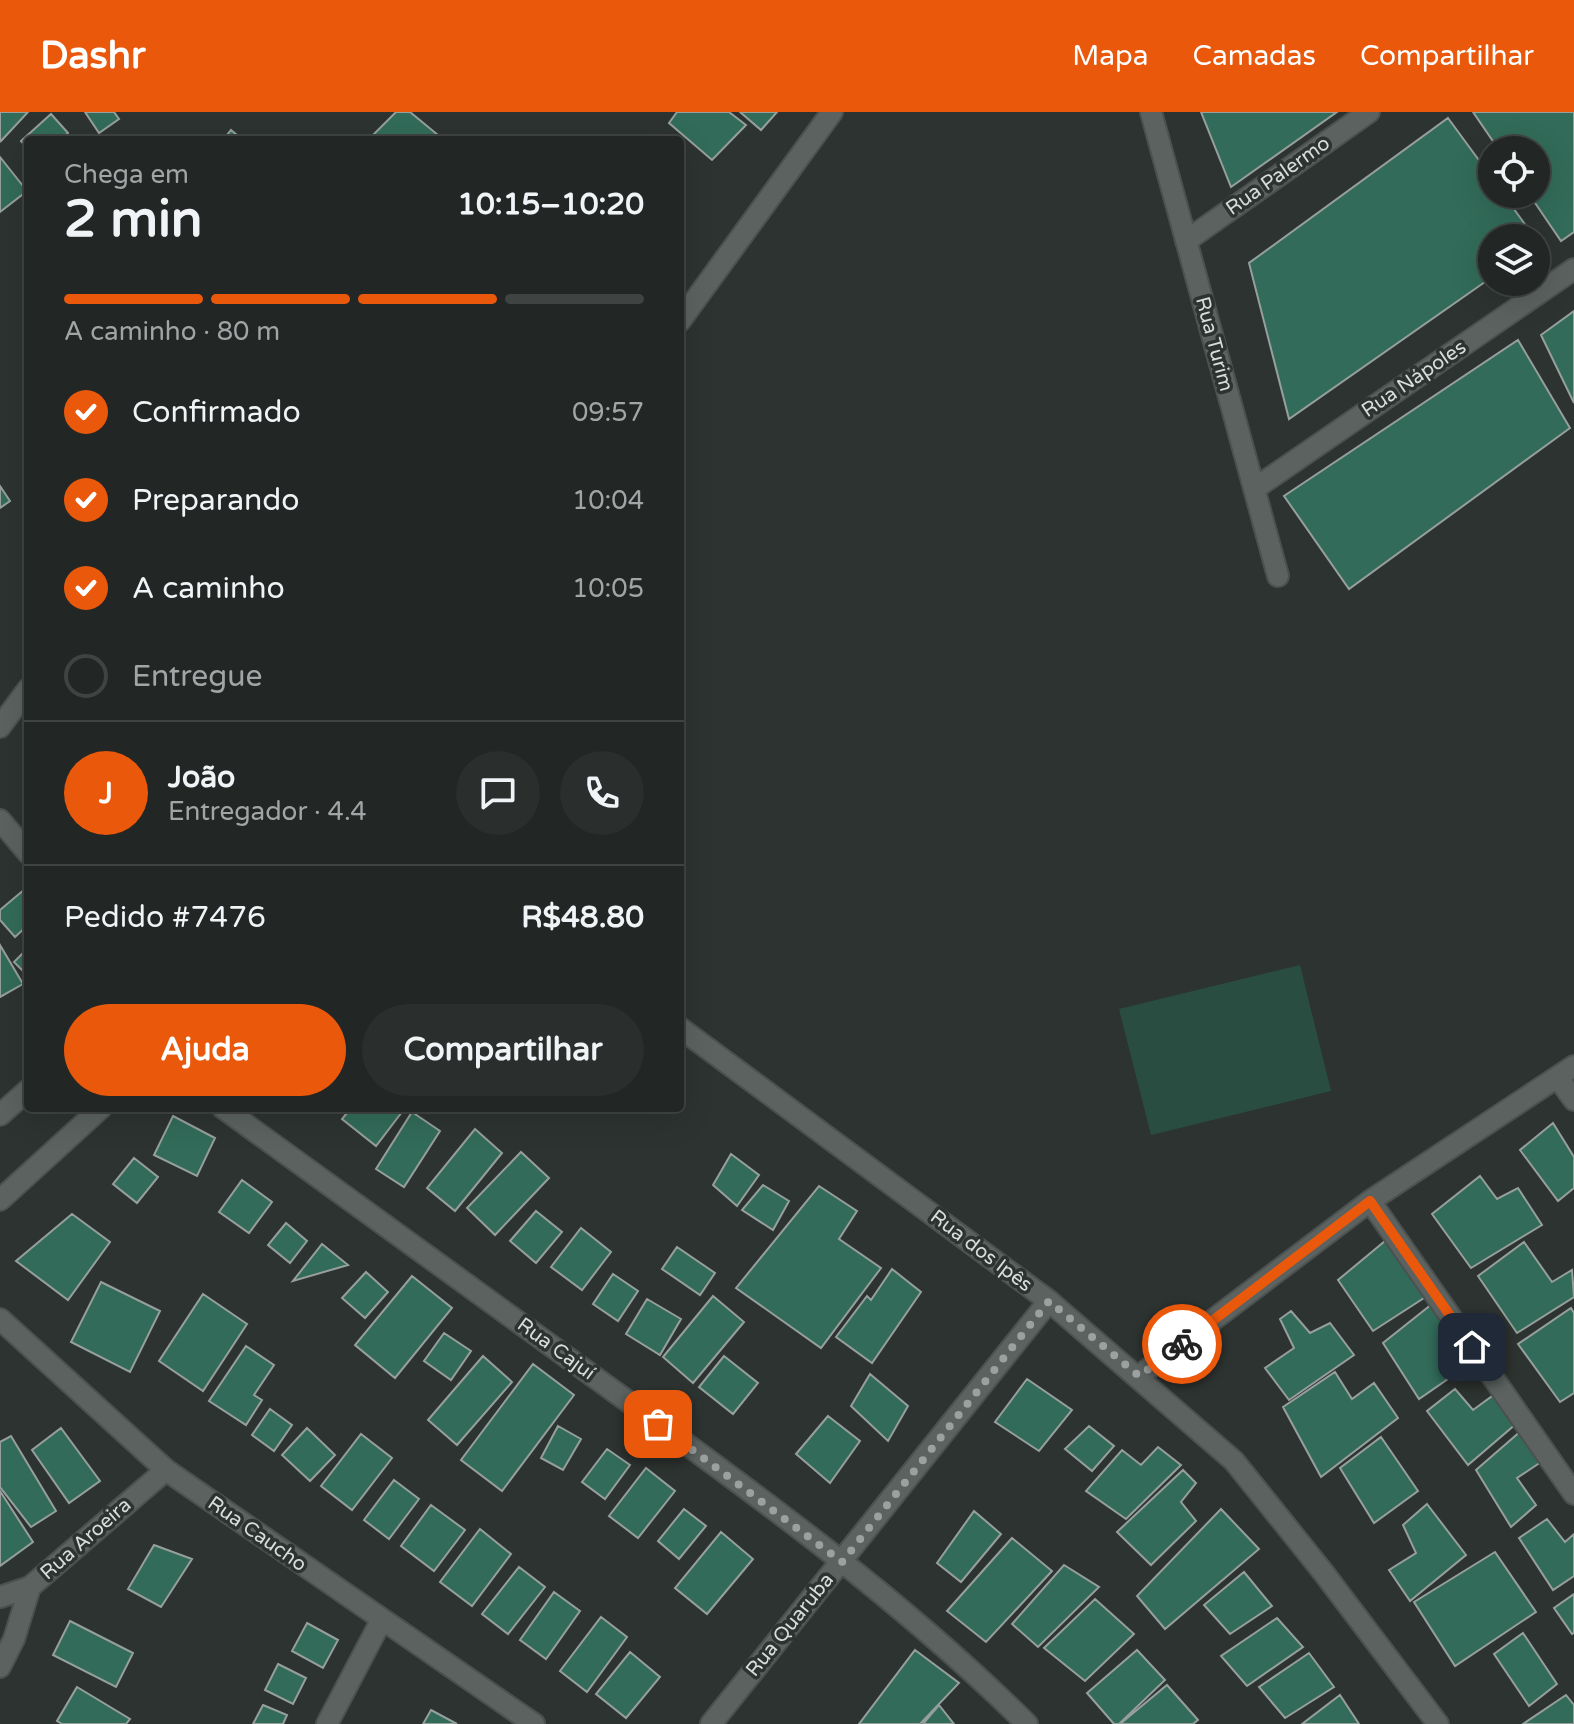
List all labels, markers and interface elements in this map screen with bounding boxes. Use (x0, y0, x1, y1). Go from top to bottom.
text: Dashr (40, 33, 145, 79)
text: Mapa (1072, 39, 1148, 73)
text: Camadas (1192, 39, 1316, 73)
text: Compartilhar (1360, 39, 1534, 73)
street label: Rua Palermo (1221, 131, 1335, 221)
map controls (1478, 136, 1550, 296)
button: locate (1478, 136, 1550, 208)
text: Chega em (64, 159, 189, 190)
text: 10:15–10:20 (457, 186, 644, 223)
text: 2 min (64, 188, 203, 251)
button: layers (1478, 224, 1550, 296)
street label: Rua Turim (1190, 294, 1238, 394)
text: A caminho · 80 m (64, 316, 280, 347)
street label: Rua Nápoles (1357, 335, 1471, 423)
icon: check (64, 390, 108, 434)
text: Confirmado (132, 394, 301, 431)
text: 09:57 (572, 397, 644, 428)
icon: check (64, 478, 108, 522)
text: Preparando (132, 482, 300, 519)
text: 10:04 (572, 485, 644, 516)
icon: check (64, 566, 108, 610)
text: A caminho (132, 570, 285, 607)
text: 10:05 (572, 573, 644, 604)
text: Entregue (132, 658, 263, 695)
button: chat (456, 751, 540, 835)
button: phone (560, 751, 644, 835)
text: João (168, 759, 235, 796)
text: J (99, 775, 113, 812)
text: Entregador · 4.4 (168, 796, 367, 827)
text: Pedido #7476 (64, 899, 266, 936)
text: R$48.80 (521, 899, 644, 936)
button: Ajuda (64, 1004, 346, 1096)
button: Compartilhar (362, 1004, 644, 1096)
street label: Rua dos Ipês (925, 1205, 1037, 1297)
courier (1142, 1304, 1222, 1384)
street label: Rua Cajuí (512, 1313, 600, 1385)
pin (1438, 1313, 1506, 1381)
icon: bike (1160, 1322, 1204, 1366)
icon: home (1450, 1325, 1494, 1369)
pin (624, 1390, 692, 1458)
icon: bag (636, 1402, 680, 1446)
street label: Rua Caucho (203, 1491, 311, 1577)
street label: Rua Aroeira (36, 1493, 136, 1585)
street label: Rua Quaruba (741, 1568, 839, 1682)

